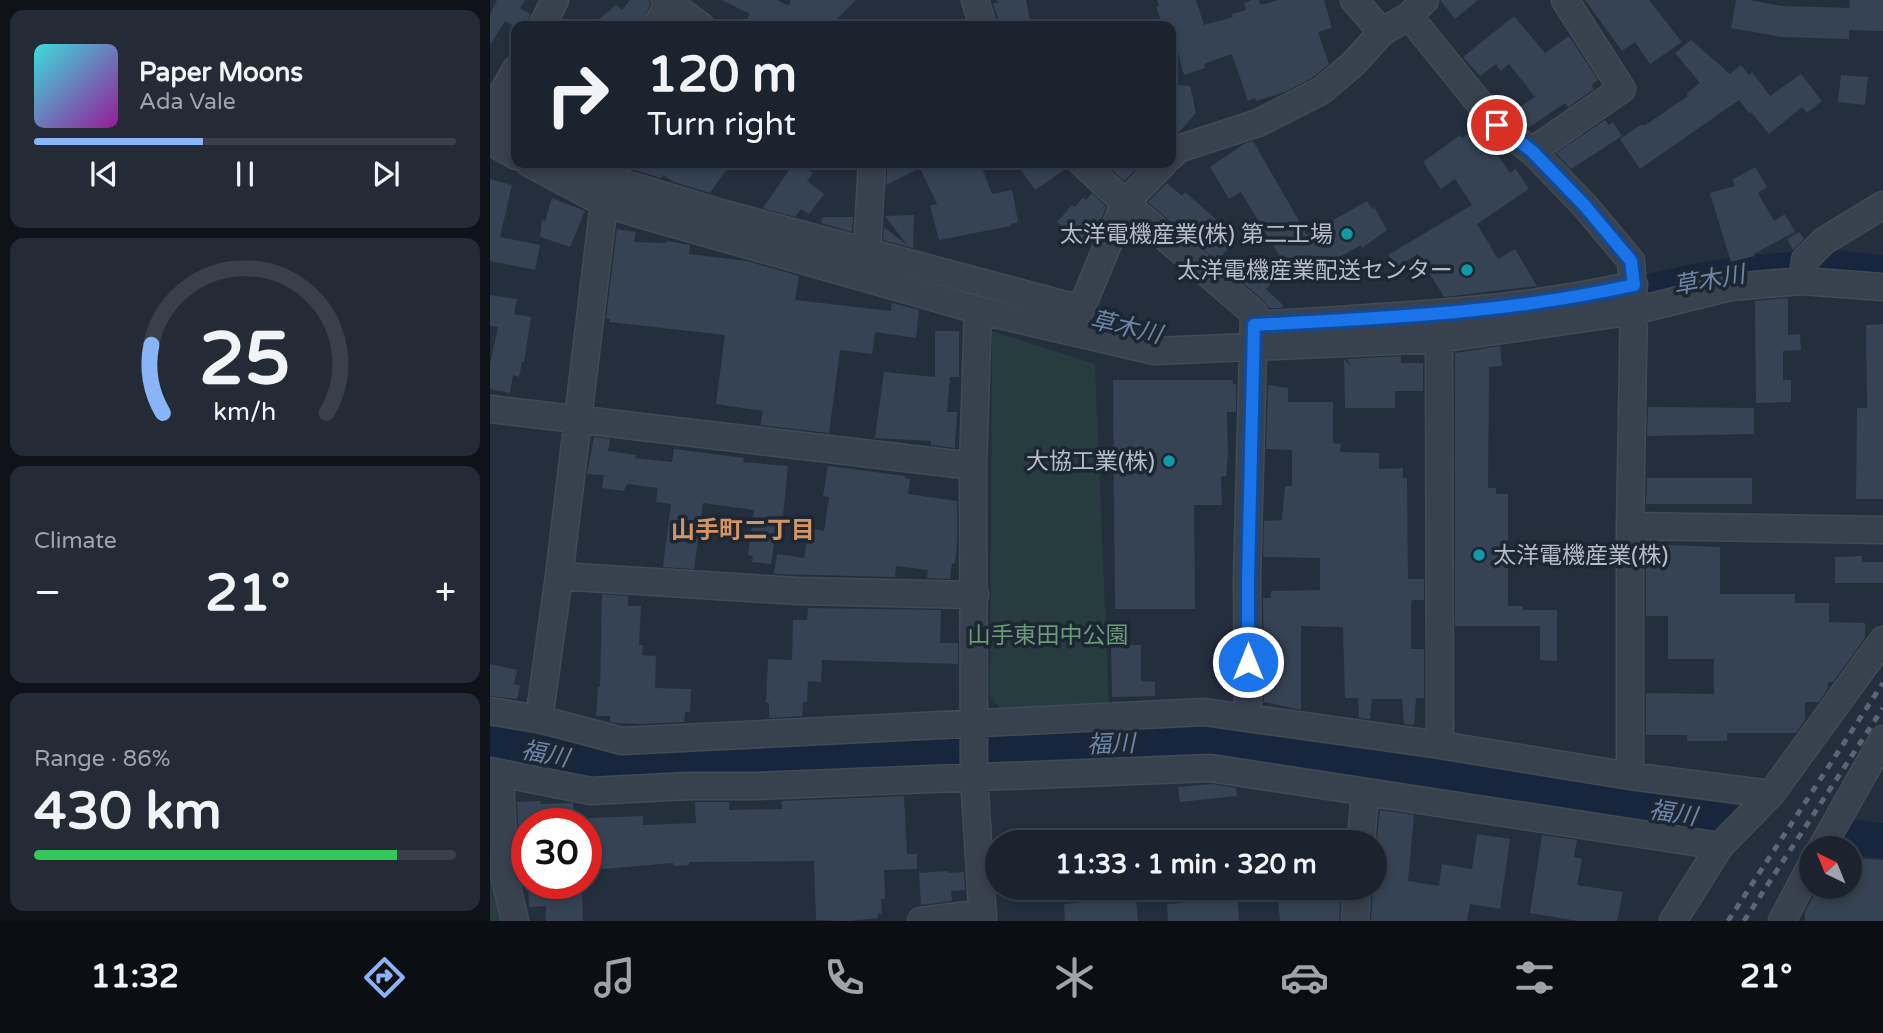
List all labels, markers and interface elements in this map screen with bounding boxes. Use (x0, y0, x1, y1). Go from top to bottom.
text: 120 m (647, 46, 797, 105)
icon: right (532, 49, 623, 140)
text: Paper Moons (139, 57, 303, 88)
text: Ada Vale (139, 88, 236, 116)
pin (1467, 95, 1527, 155)
text: Turn right (647, 106, 796, 144)
icon: arrive (1478, 106, 1516, 144)
icon: previous (85, 155, 123, 193)
icon: pause (226, 155, 264, 193)
icon: next (367, 155, 405, 193)
place label: 太洋電機産業(株) 第二工場 (1060, 221, 1333, 249)
marker: 太洋電機産業(株) 第二工場 (1339, 226, 1355, 242)
place label: 太洋電機産業配送センター (1177, 257, 1453, 285)
water label: 草木川 (1671, 259, 1750, 301)
marker: 太洋電機産業配送センター (1459, 262, 1475, 278)
water label: 草木川 (1088, 305, 1167, 350)
text: 25 (199, 316, 291, 404)
text: km/h (214, 396, 276, 426)
place label: 大協工業(株) (1026, 448, 1155, 476)
marker: 大協工業(株) (1161, 453, 1177, 469)
district label: 山手町二丁目 (671, 516, 815, 545)
text: Climate (34, 527, 117, 555)
place label: 太洋電機産業(株) (1493, 542, 1668, 570)
marker: 太洋電機産業(株) (1471, 547, 1487, 563)
text: 21° (205, 562, 290, 625)
text: − (34, 570, 61, 616)
text: + (435, 570, 456, 616)
park label: 山手東田中公園 (968, 622, 1129, 650)
position arrow (1211, 625, 1285, 699)
water label: 福川 (1087, 729, 1139, 760)
water label: 福川 (519, 736, 574, 774)
text: Range · 86% (34, 745, 170, 773)
text: 430 km (34, 780, 222, 843)
water label: 福川 (1647, 795, 1702, 832)
speed limit sign: 30 (511, 808, 602, 899)
north arrow (1799, 836, 1862, 900)
map controls (1799, 836, 1862, 899)
text: 11:33 · 1 min · 320 m (1055, 849, 1317, 880)
icon: directions (360, 953, 409, 1002)
icon: music (590, 953, 639, 1002)
icon: phone (820, 953, 869, 1002)
icon: climate (1050, 953, 1099, 1002)
icon: car (1280, 953, 1329, 1002)
icon: filters (1510, 953, 1559, 1002)
text: 11:32 (90, 958, 179, 996)
text: 21° (1740, 958, 1792, 996)

